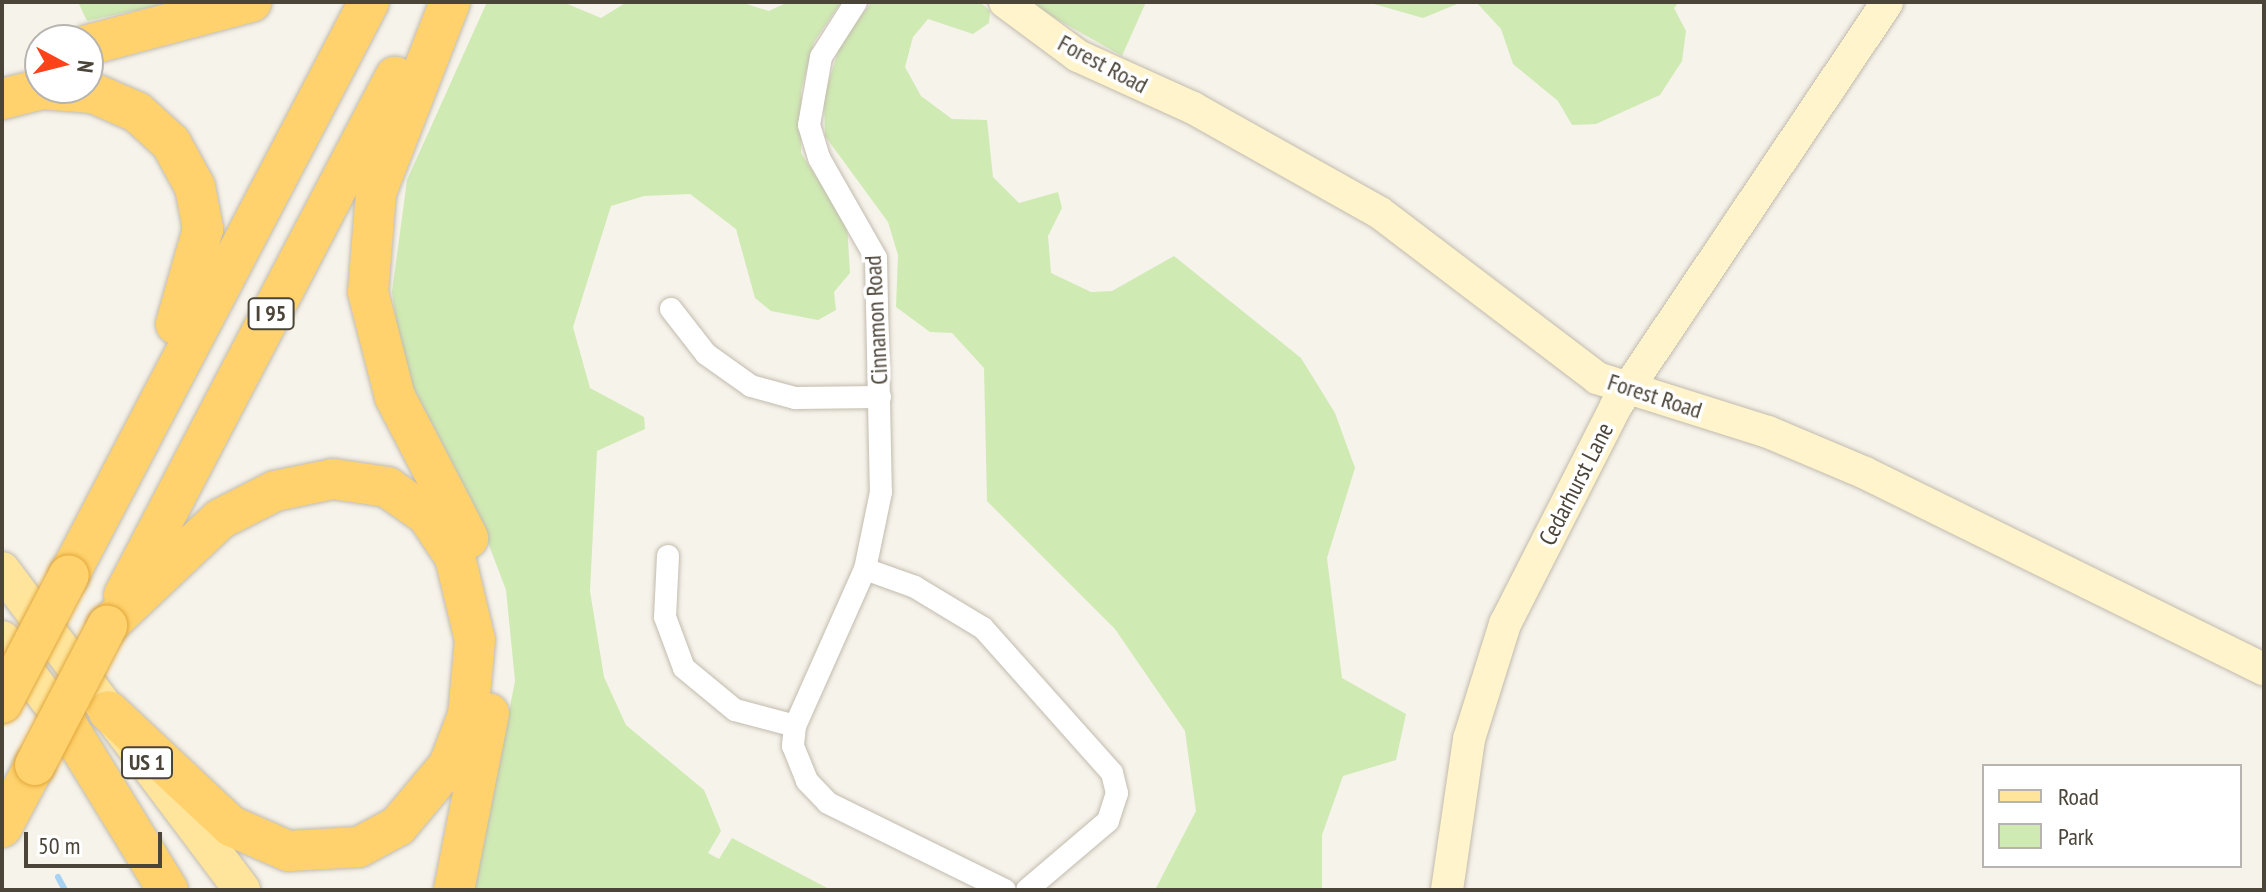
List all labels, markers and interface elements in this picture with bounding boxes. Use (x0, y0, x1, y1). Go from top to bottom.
north arrow (24, 24, 104, 104)
street label: Forest Road (1053, 28, 1153, 100)
text: N (71, 59, 100, 74)
street label: Cinnamon Road (858, 255, 894, 385)
road number: I 95 (247, 296, 295, 332)
street label: Forest Road (1604, 367, 1706, 425)
street label: Cedarhurst Lane (1533, 418, 1619, 550)
road number: US 1 (119, 745, 175, 781)
legend (1982, 764, 2242, 868)
text: Road (2058, 781, 2099, 812)
scale bar (28, 816, 166, 866)
text: Park (2058, 821, 2094, 852)
text: 50 m (38, 830, 80, 861)

